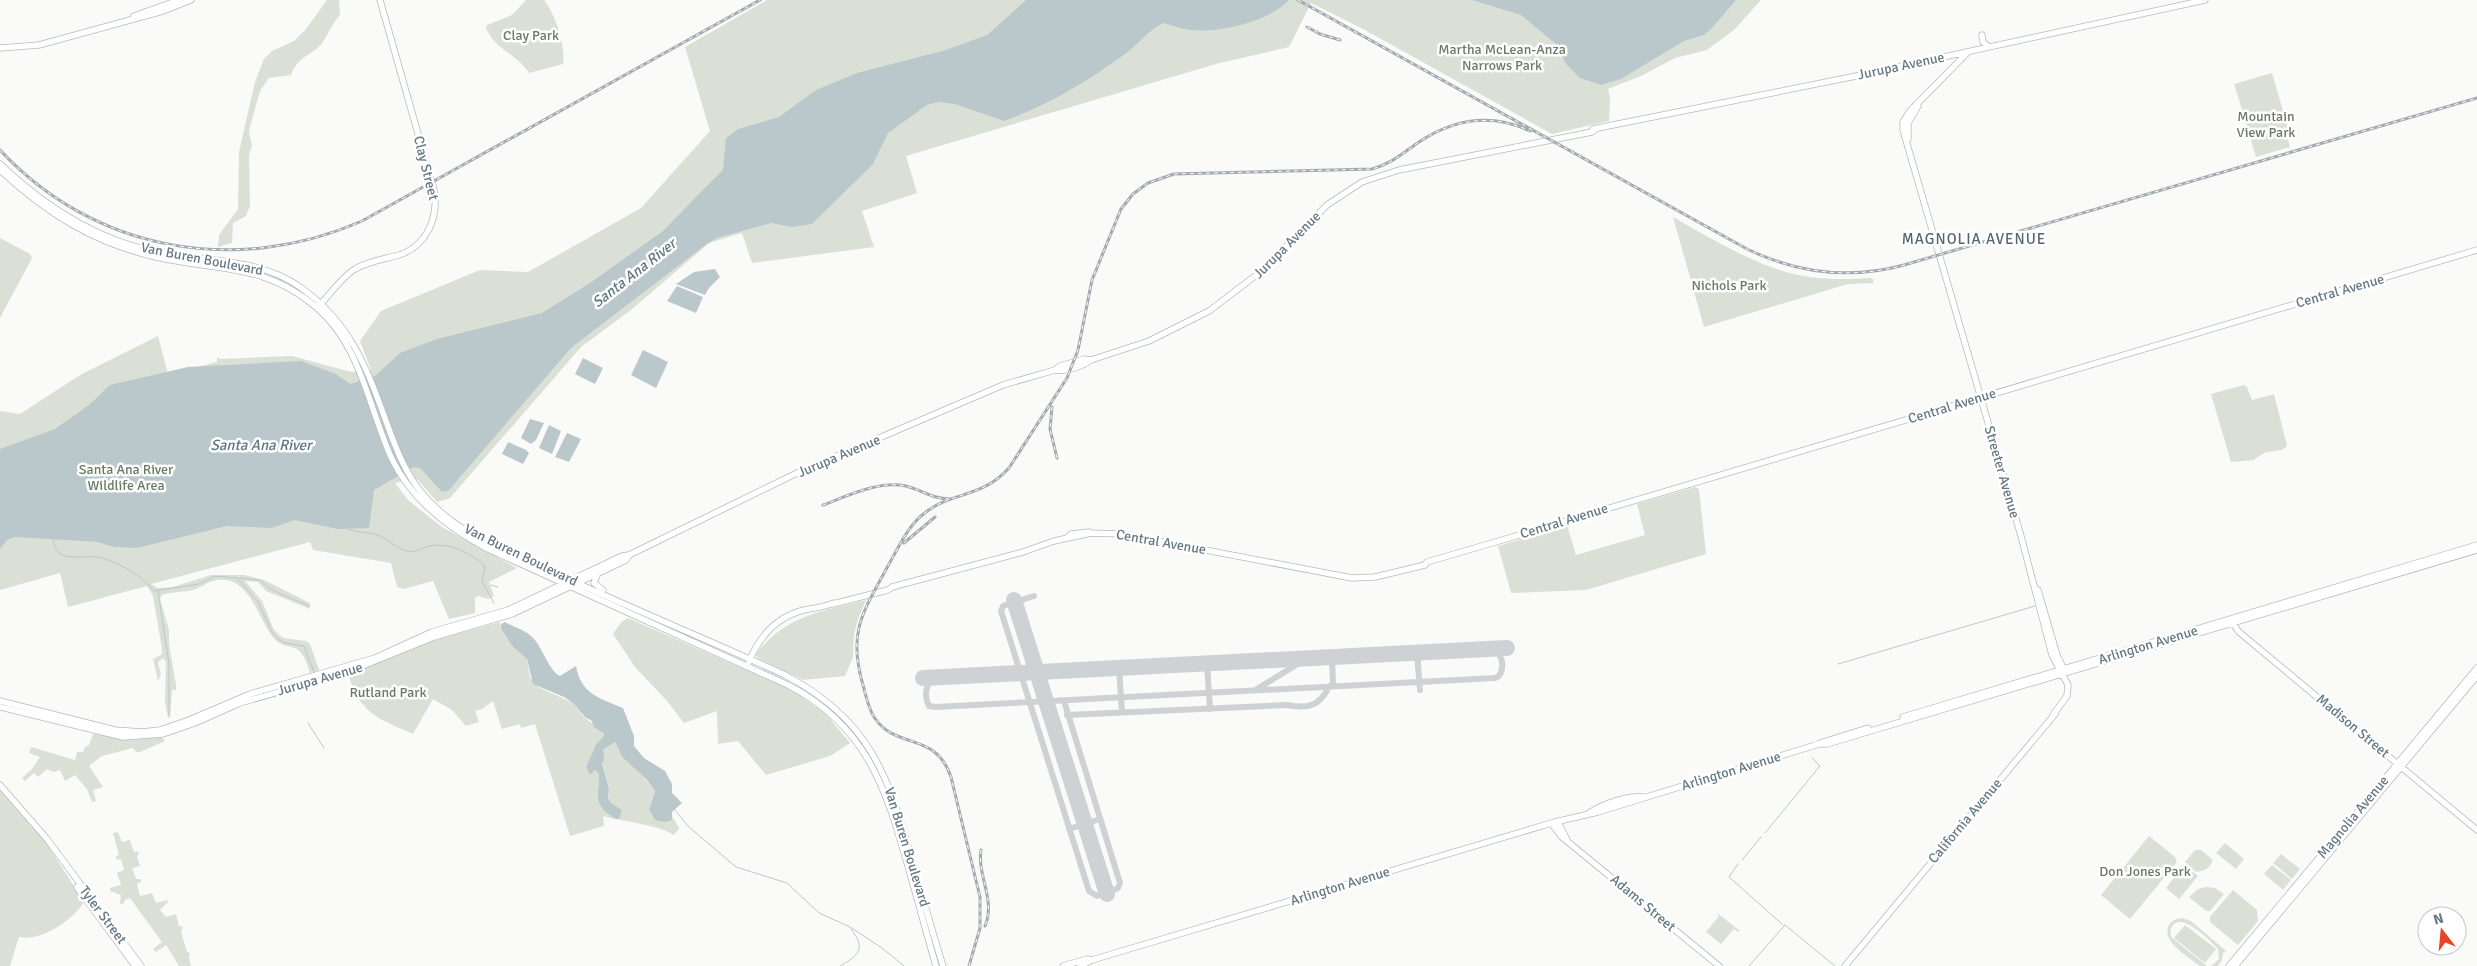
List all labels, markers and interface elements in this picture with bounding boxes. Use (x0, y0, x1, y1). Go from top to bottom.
park label: Clay Park (503, 27, 559, 44)
park label: Martha McLean-Anza Narrows Park (1438, 41, 1566, 74)
street label: Jurupa Avenue (1856, 49, 1946, 83)
park label: Mountain View Park (2237, 108, 2295, 141)
street label: Clay Street (410, 134, 442, 202)
street label: Jurupa Avenue (1250, 208, 1324, 282)
district label: MAGNOLIA AVENUE (1902, 230, 2046, 248)
water label: Santa Ana River (589, 233, 681, 311)
street label: Van Buren Boulevard (139, 239, 265, 279)
street label: Central Avenue (2294, 270, 2386, 312)
park label: Nichols Park (1691, 277, 1767, 294)
street label: Central Avenue (1906, 385, 1998, 427)
street label: Streeter Avenue (1981, 424, 2023, 520)
street label: Jurupa Avenue (795, 431, 883, 481)
water label: Santa Ana River (210, 436, 314, 454)
park label: Santa Ana River Wildlife Area (79, 461, 174, 494)
street label: Central Avenue (1518, 500, 1610, 542)
street label: Van Buren Boulevard (461, 520, 581, 590)
street label: Central Avenue (1115, 526, 1207, 558)
street label: Arlington Avenue (2096, 622, 2200, 668)
street label: Jurupa Avenue (275, 659, 365, 699)
park label: Rutland Park (350, 684, 426, 701)
street label: Madison Street (2313, 691, 2393, 762)
street label: Arlington Avenue (1679, 748, 1783, 794)
street label: Magnolia Avenue (2314, 772, 2392, 862)
street label: California Avenue (1925, 775, 2005, 867)
street label: Van Buren Boulevard (881, 785, 933, 909)
street label: Arlington Avenue (1288, 863, 1392, 909)
park label: Don Jones Park (2099, 863, 2191, 880)
street label: Adams Street (1607, 871, 1679, 935)
street label: Tyler Street (76, 883, 130, 947)
north arrow (2417, 906, 2467, 956)
text: N (2432, 909, 2446, 928)

